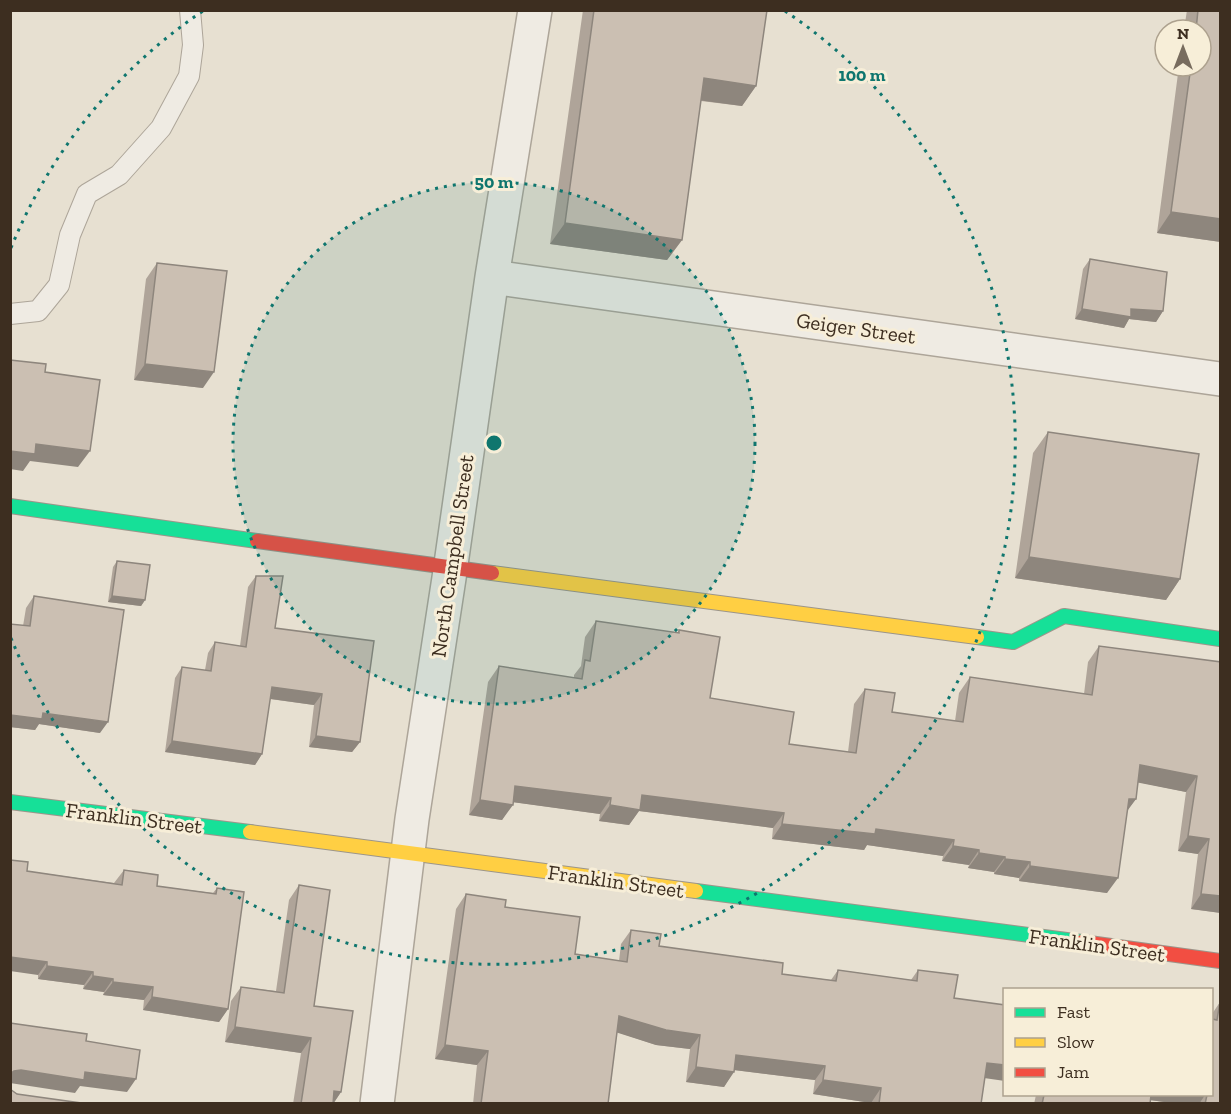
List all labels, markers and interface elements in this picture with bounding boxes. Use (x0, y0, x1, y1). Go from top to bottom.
north arrow (1153, 18, 1213, 78)
text: N (1177, 24, 1189, 43)
text: 100 m (838, 64, 886, 86)
text: 50 m (475, 171, 514, 193)
street label: Geiger Street (795, 307, 917, 349)
centre of rings (484, 433, 504, 453)
street label: North Campbell Street (425, 453, 479, 659)
street label: Franklin Street (64, 797, 204, 839)
street label: Franklin Street (546, 859, 686, 903)
street label: Franklin Street (1027, 923, 1167, 967)
legend (1003, 988, 1213, 1096)
text: Fast (1057, 1001, 1090, 1023)
text: Slow (1057, 1031, 1094, 1053)
text: Jam (1057, 1061, 1089, 1083)

